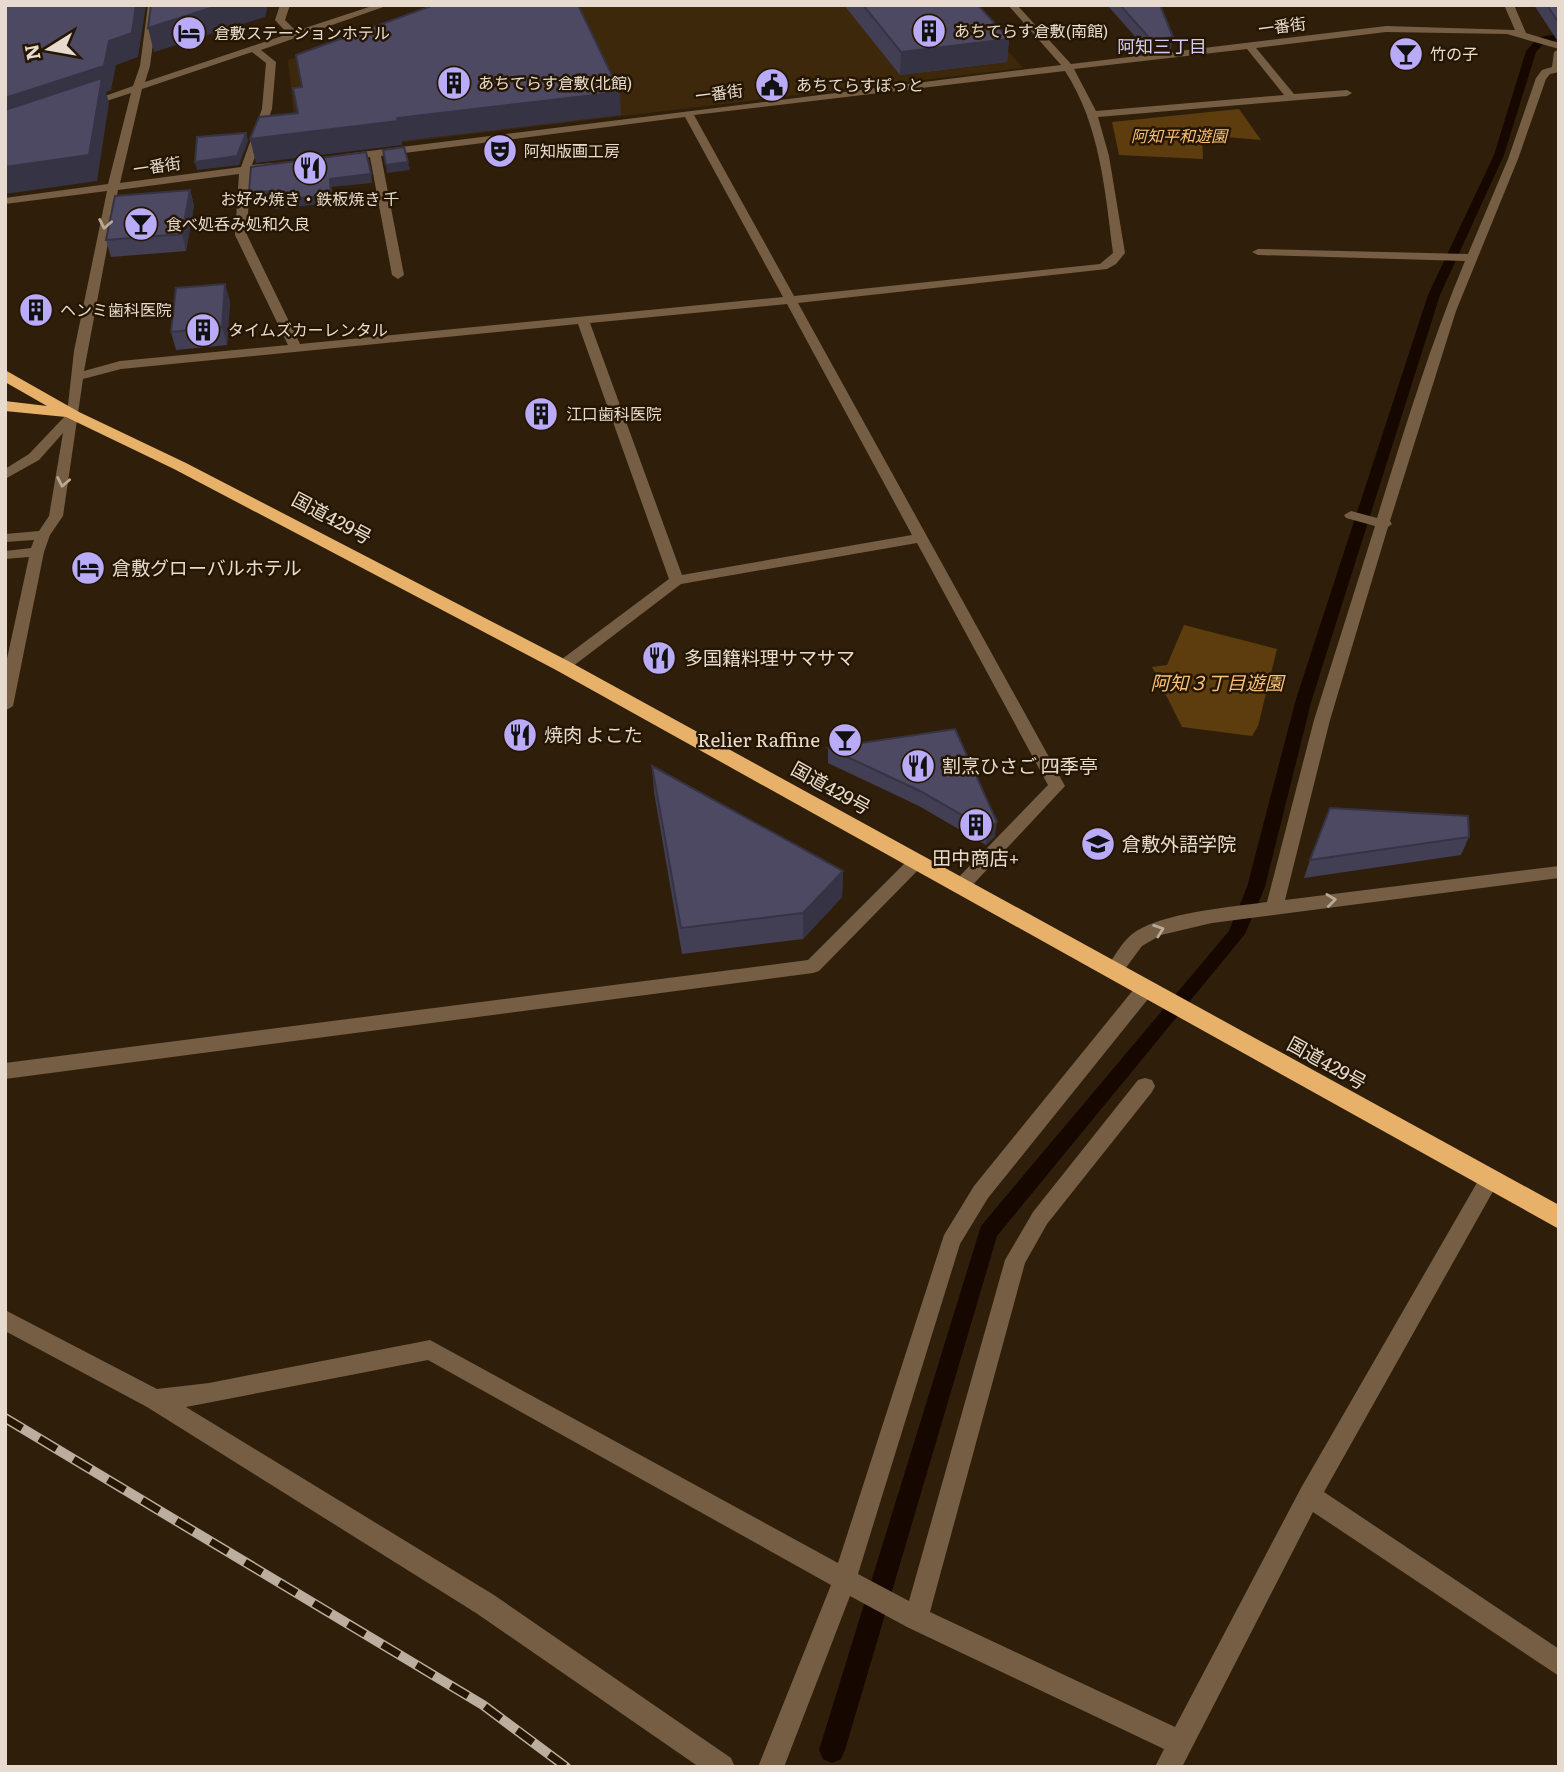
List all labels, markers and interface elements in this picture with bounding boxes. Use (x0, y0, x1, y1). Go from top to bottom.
street label: 一番街 (1257, 10, 1307, 40)
building icon: あちてらす倉敷(南館) (910, 12, 948, 50)
north arrow (14, 14, 84, 84)
hotel icon: 倉敷ステーションホテル (170, 14, 208, 52)
place label: あちてらす倉敷(南館) (954, 18, 1108, 42)
place label: 倉敷ステーションホテル (214, 20, 390, 44)
district label: 阿知三丁目 (1117, 32, 1207, 59)
bar icon: 竹の子 (1387, 35, 1425, 73)
place label: 竹の子 (1430, 41, 1478, 65)
text: N (16, 42, 47, 63)
building icon: あちてらす倉敷(北館) (435, 64, 473, 102)
public building icon: あちてらすぽっと (753, 66, 791, 104)
place label: あちてらす倉敷(北館) (478, 70, 632, 94)
place label: あちてらすぽっと (796, 72, 924, 96)
street label: 一番街 (694, 77, 744, 107)
park label: 阿知平和遊園 (1131, 123, 1229, 147)
theatre icon: 阿知版画工房 (481, 132, 519, 170)
place label: 阿知版画工房 (524, 138, 620, 162)
restaurant icon: お好み焼き・鉄板焼き 千 (291, 149, 329, 187)
street label: 一番街 (131, 150, 182, 180)
place label: お好み焼き・鉄板焼き 千 (220, 186, 400, 210)
bar icon: 食べ処呑み処和久良 (122, 205, 160, 243)
place label: 食べ処呑み処和久良 (166, 211, 310, 235)
one-way arrow (99, 218, 114, 230)
building icon: ヘンミ歯科医院 (17, 291, 55, 329)
place label: ヘンミ歯科医院 (60, 297, 172, 321)
building icon: タイムズカーレンタル (184, 311, 222, 349)
place label: タイムズカーレンタル (228, 317, 388, 341)
building icon: 江口歯科医院 (522, 395, 560, 433)
place label: 江口歯科医院 (566, 401, 662, 425)
one-way arrow (56, 476, 71, 488)
street label: 国道429号 (287, 484, 377, 550)
hotel icon: 倉敷グローバルホテル (69, 549, 107, 587)
place label: 倉敷グローバルホテル (112, 553, 302, 581)
restaurant icon: 多国籍料理サマサマ (640, 639, 678, 677)
place label: 多国籍料理サマサマ (684, 643, 855, 671)
park label: 阿知３丁目遊園 (1150, 668, 1286, 696)
restaurant icon: 焼肉 よこた (501, 716, 539, 754)
place label: 焼肉 よこた (544, 720, 643, 748)
bar icon: Relier Raffine (826, 721, 864, 759)
place label: Relier Raffine (697, 725, 820, 753)
restaurant icon: 割烹ひさご 四季亭 (899, 747, 937, 785)
place label: 割烹ひさご 四季亭 (942, 751, 1098, 779)
street label: 国道429号 (787, 754, 876, 820)
building icon: 田中商店+ (957, 806, 995, 844)
school or university icon: 倉敷外語学院 (1079, 825, 1117, 863)
place label: 倉敷外語学院 (1122, 829, 1236, 857)
place label: 田中商店+ (932, 843, 1020, 871)
one-way arrow (1325, 893, 1337, 908)
one-way arrow (1153, 924, 1165, 938)
street label: 国道429号 (1283, 1029, 1372, 1095)

